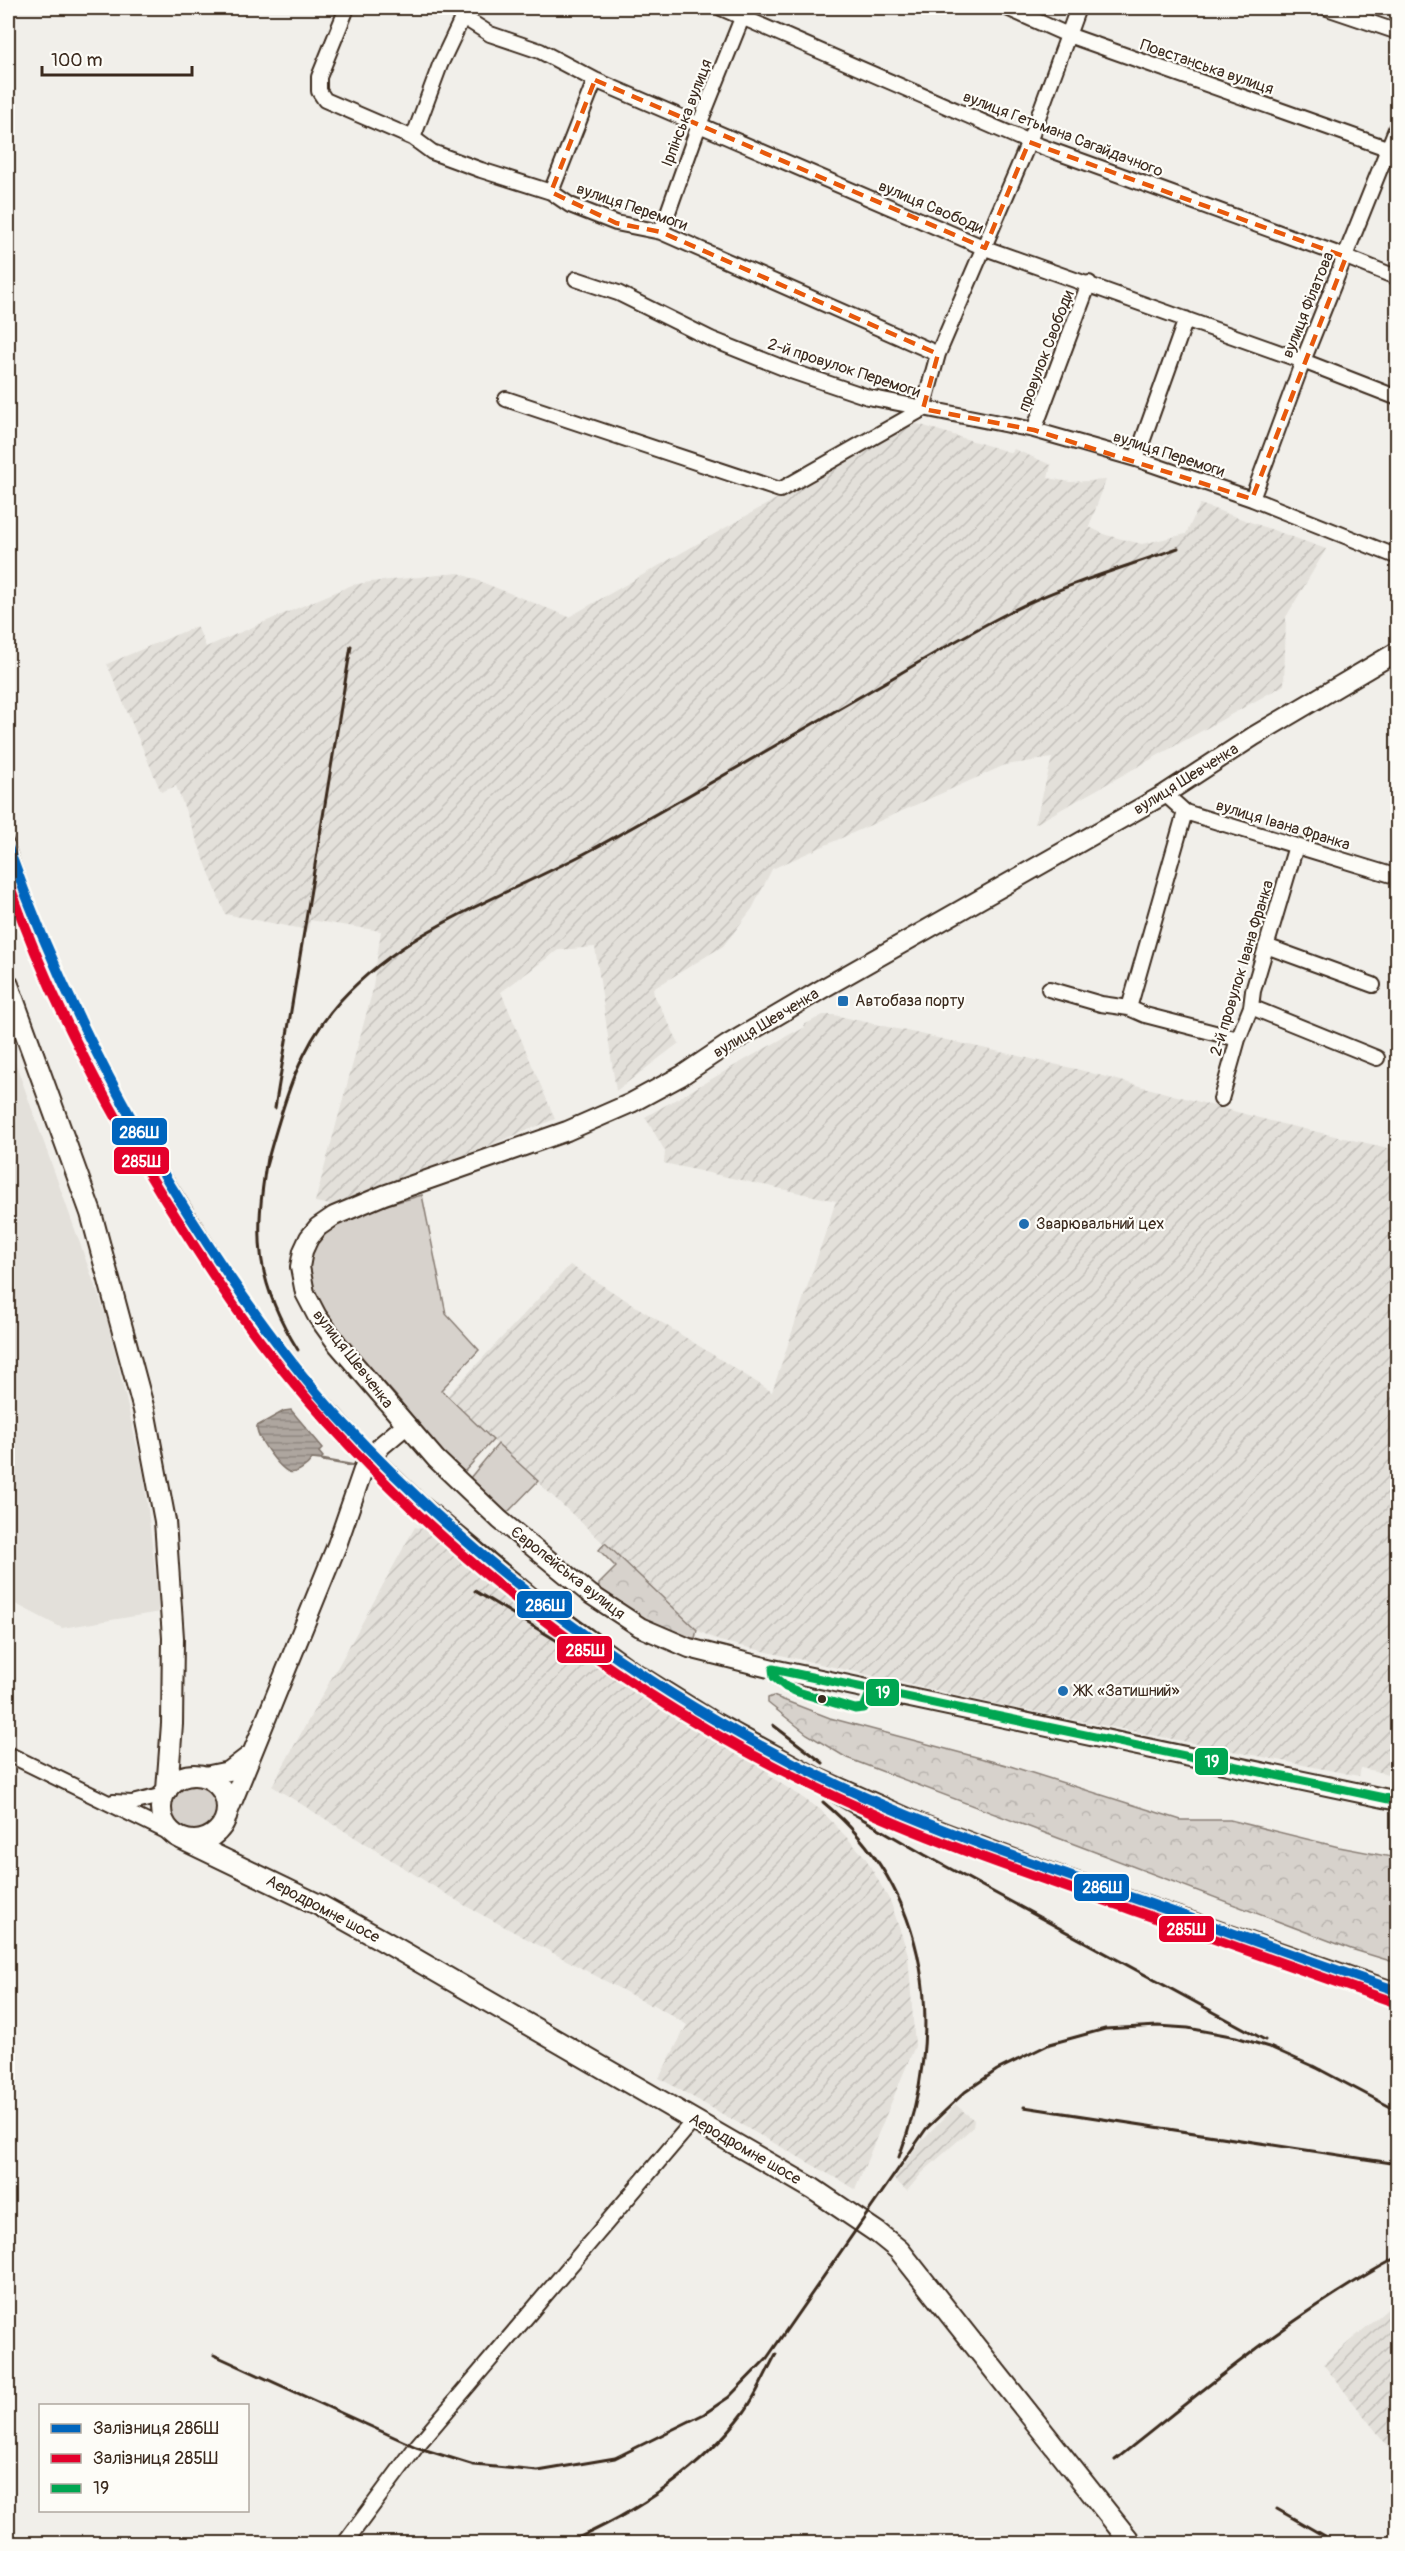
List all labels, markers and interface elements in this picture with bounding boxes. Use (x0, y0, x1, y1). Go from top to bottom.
street label: Повстанська вулиця (1138, 35, 1276, 99)
scale bar (42, 39, 192, 77)
text: 100 m (51, 49, 103, 72)
street label: Ірпінська вулиця (657, 56, 717, 170)
street label: вулиця Гетьмана Сагайдачного (960, 87, 1166, 182)
street label: вулиця Свободи (875, 176, 987, 238)
street label: вулиця Перемоги (574, 179, 690, 235)
street label: вулиця Філатова (1278, 249, 1338, 361)
street label: провулок Свободи (1014, 287, 1078, 415)
street label: 2-й провулок Перемоги (765, 334, 923, 402)
street label: вулиця Перемоги (1111, 427, 1227, 481)
street label: вулиця Шевченка (1130, 739, 1242, 819)
street label: вулиця Івана Франка (1213, 795, 1353, 855)
street label: 2-й провулок Івана Франка (1206, 878, 1278, 1058)
street label: вулиця Шевченка (710, 984, 822, 1062)
place label: Автобаза порту (855, 991, 964, 1011)
marker: Автобаза порту (836, 994, 850, 1008)
line badge: 286Ш (111, 1117, 168, 1146)
text: 286Ш (119, 1123, 160, 1143)
line badge: 285Ш (113, 1146, 170, 1175)
text: 285Ш (122, 1152, 161, 1172)
place label: Зварювальний цех (1036, 1214, 1164, 1234)
marker: Зварювальний цех (1017, 1217, 1031, 1231)
street label: вулиця Шевченка (308, 1306, 398, 1412)
street label: Європейська вулиця (507, 1522, 629, 1624)
line badge: 286Ш (516, 1590, 573, 1619)
text: 286Ш (525, 1596, 566, 1616)
line badge: 285Ш (556, 1635, 613, 1664)
text: 285Ш (566, 1641, 605, 1661)
line badge: 19 (865, 1678, 900, 1707)
place label: ЖК «Затишний» (1072, 1681, 1180, 1701)
text: 19 (876, 1683, 890, 1703)
marker: ЖК «Затишний» (1056, 1684, 1070, 1698)
unlabelled marker (816, 1693, 828, 1705)
line badge: 19 (1194, 1747, 1229, 1776)
text: 19 (1205, 1752, 1219, 1772)
street label: Аеродромне шосе (263, 1871, 383, 1947)
line badge: 286Ш (1073, 1873, 1130, 1902)
text: 286Ш (1082, 1878, 1123, 1898)
line badge: 285Ш (1158, 1915, 1215, 1943)
text: 285Ш (1167, 1920, 1206, 1940)
street label: Аеродромне шосе (685, 2109, 805, 2189)
legend (39, 2404, 249, 2512)
text: Залізниця 286Ш (93, 2417, 219, 2440)
text: Залізниця 285Ш (93, 2447, 218, 2470)
text: 19 (93, 2477, 109, 2500)

